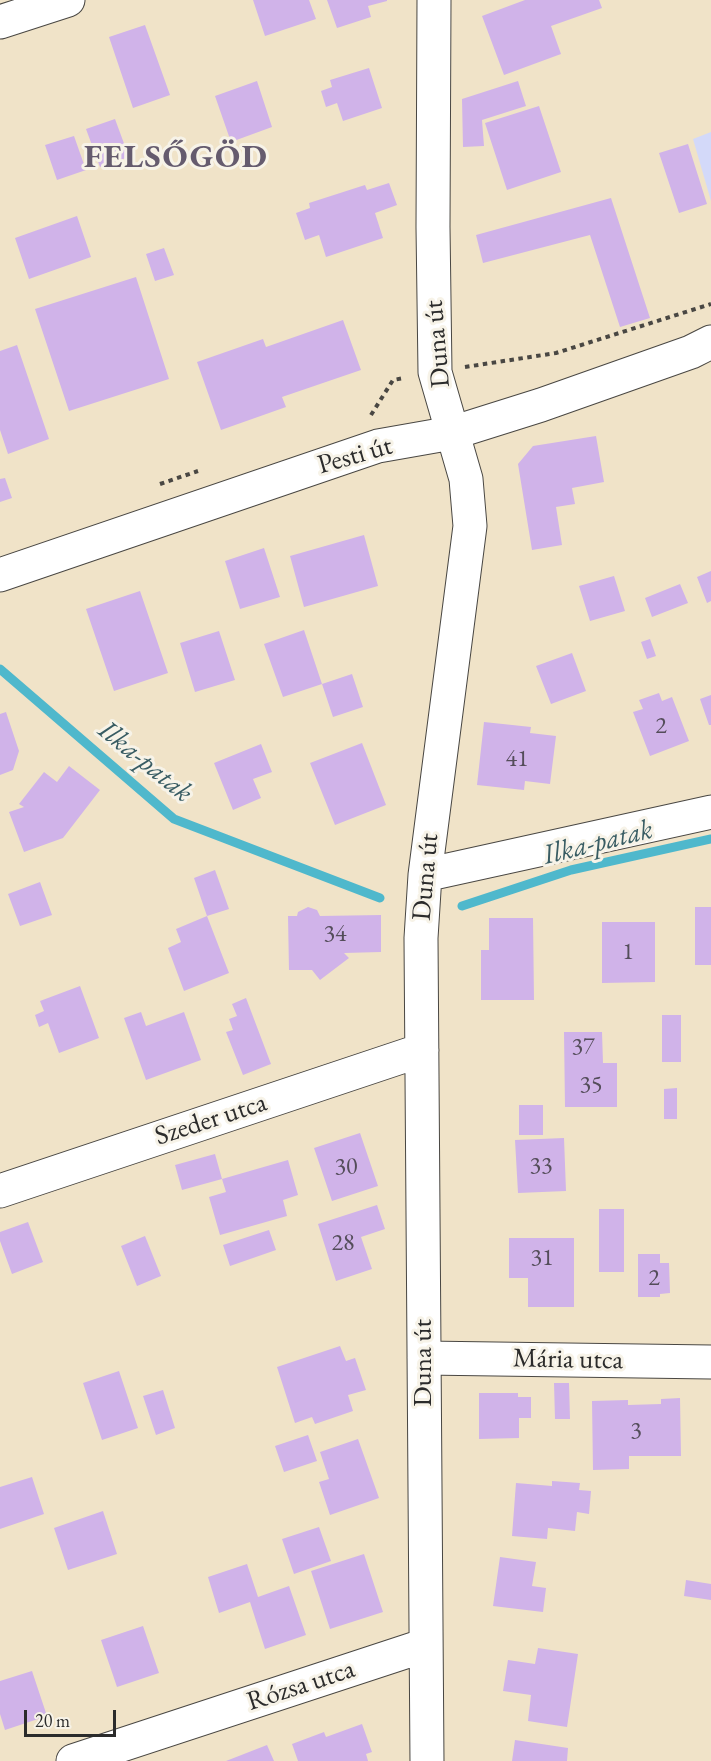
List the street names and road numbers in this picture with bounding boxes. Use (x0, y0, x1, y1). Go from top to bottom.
street label: Duna út (418, 299, 458, 389)
street label: Pesti út (314, 430, 396, 482)
street label: Duna út (406, 832, 446, 922)
street label: Szeder utca (151, 1087, 271, 1153)
street label: Duna út (408, 1319, 440, 1407)
street label: Mária utca (513, 1343, 623, 1377)
street label: Rózsa utca (243, 1653, 359, 1719)

